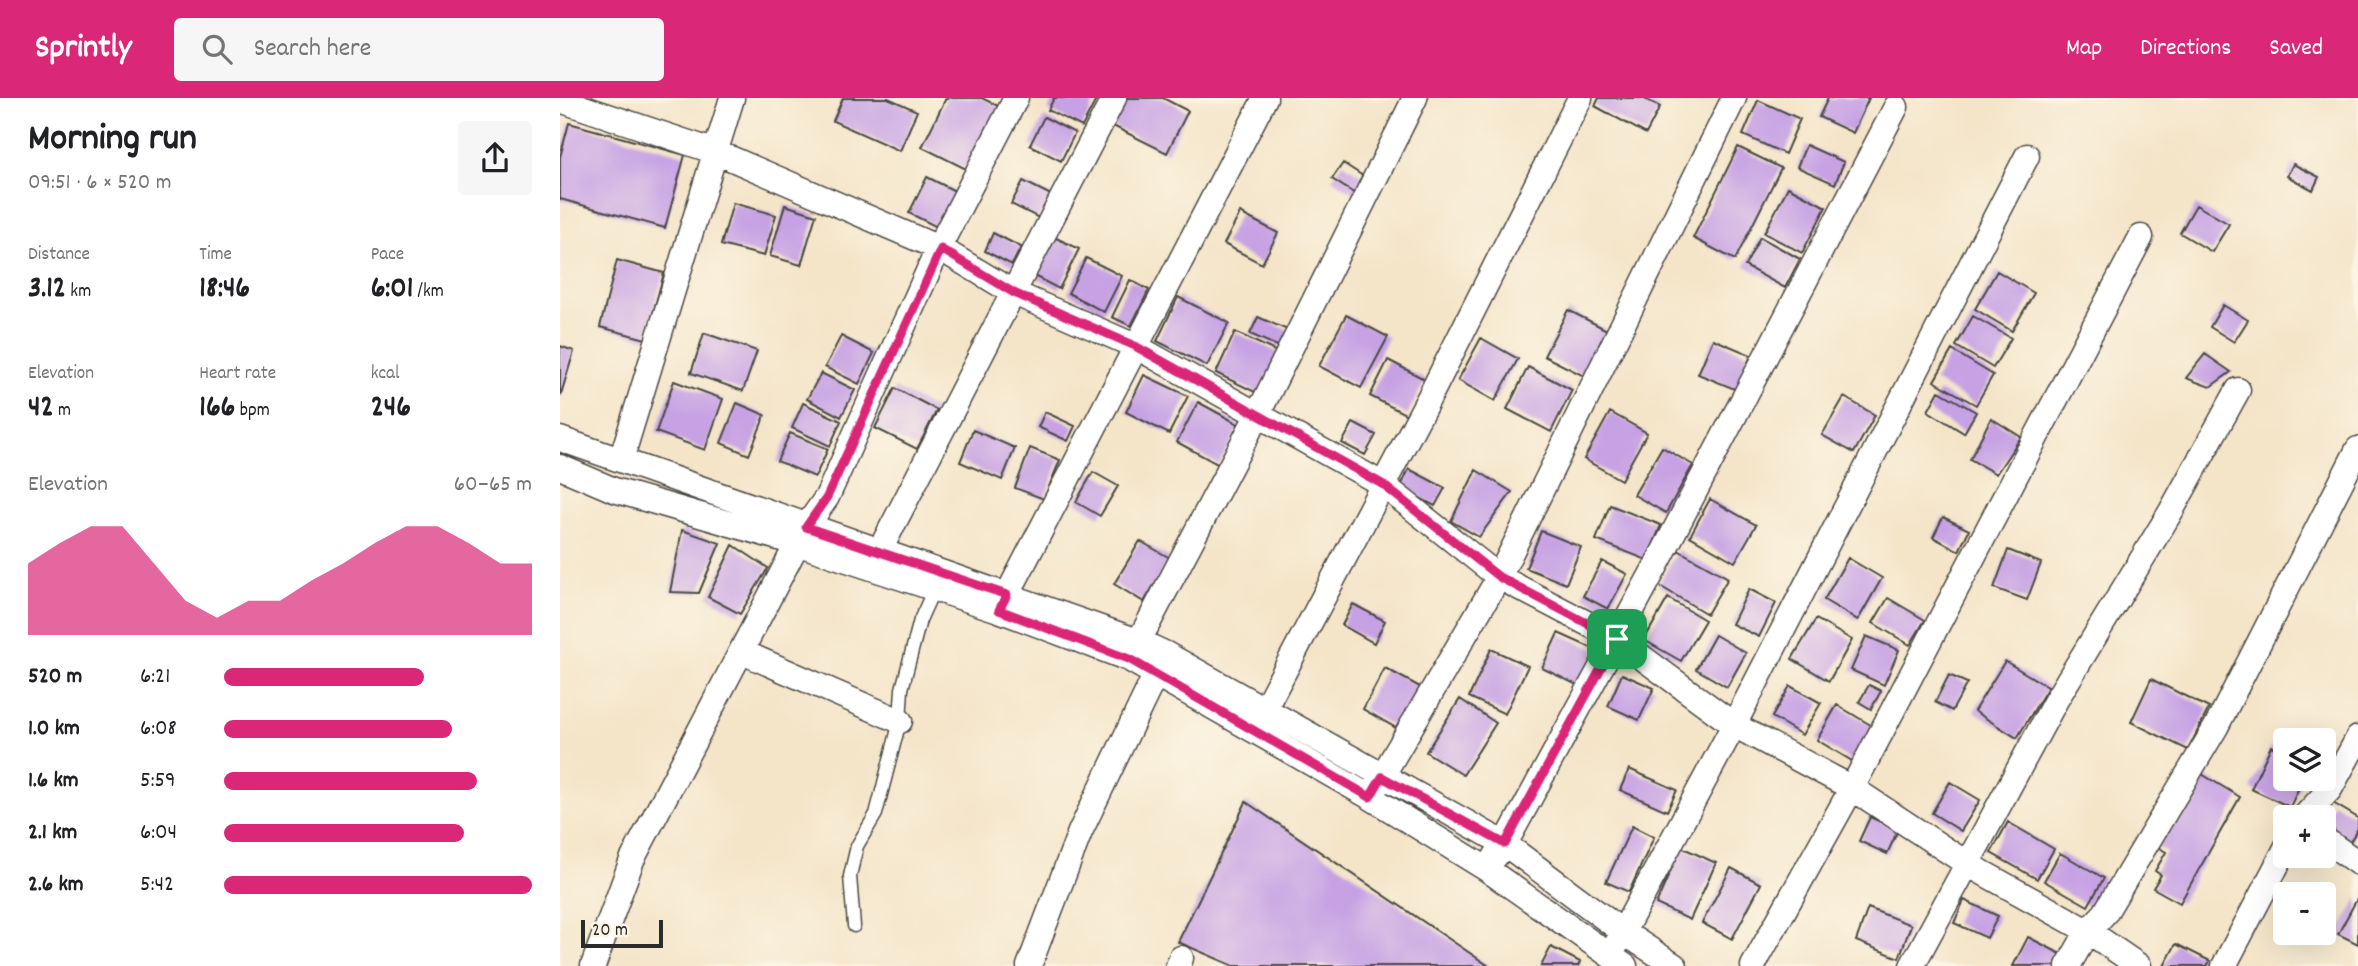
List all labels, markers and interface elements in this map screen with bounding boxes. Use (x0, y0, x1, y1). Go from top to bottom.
search box (174, 18, 664, 81)
text: Sprintly (35, 26, 132, 73)
icon: search (198, 30, 236, 68)
text: Search here (254, 31, 371, 68)
text: Map (2066, 32, 2102, 66)
text: Directions (2140, 32, 2231, 66)
text: Saved (2269, 32, 2323, 66)
text: Morning run (28, 113, 197, 168)
button: share (458, 121, 532, 195)
text: 09:51 · 6 × 520 m (28, 167, 171, 200)
text: Distance (28, 242, 90, 269)
text: Time (199, 242, 232, 269)
text: Pace (371, 242, 404, 269)
text: 3.12 (28, 269, 66, 312)
text: 18:46 (199, 269, 250, 312)
text: 6:01 (371, 269, 413, 312)
text: km (66, 279, 91, 306)
text: /km (413, 279, 444, 306)
text: Elevation (28, 361, 94, 388)
text: Heart rate (199, 361, 276, 388)
text: kcal (371, 361, 400, 388)
text: 42 (28, 388, 54, 431)
text: 166 (199, 388, 235, 431)
text: 246 (371, 388, 411, 431)
text: m (54, 398, 71, 425)
text: bpm (235, 398, 270, 425)
text: Elevation (28, 469, 108, 502)
text: 60–65 m (454, 469, 532, 502)
pin (1587, 609, 1647, 669)
icon: arrive (1598, 620, 1636, 658)
text: 520 m (28, 661, 82, 694)
text: 6:21 (140, 661, 170, 694)
text: 1.0 km (28, 713, 80, 746)
text: 6:08 (140, 713, 177, 746)
map controls (2273, 728, 2336, 945)
button: layers (2273, 728, 2336, 791)
text: 1.6 km (28, 765, 79, 798)
text: 5:59 (140, 765, 176, 798)
button: + (2273, 805, 2336, 868)
text: 2.1 km (28, 817, 77, 850)
text: 6:04 (140, 817, 177, 850)
text: 2.6 km (28, 869, 84, 902)
text: 5:42 (140, 869, 174, 902)
button: − (2273, 882, 2336, 945)
scale bar (581, 917, 663, 949)
text: 20 m (592, 918, 628, 945)

